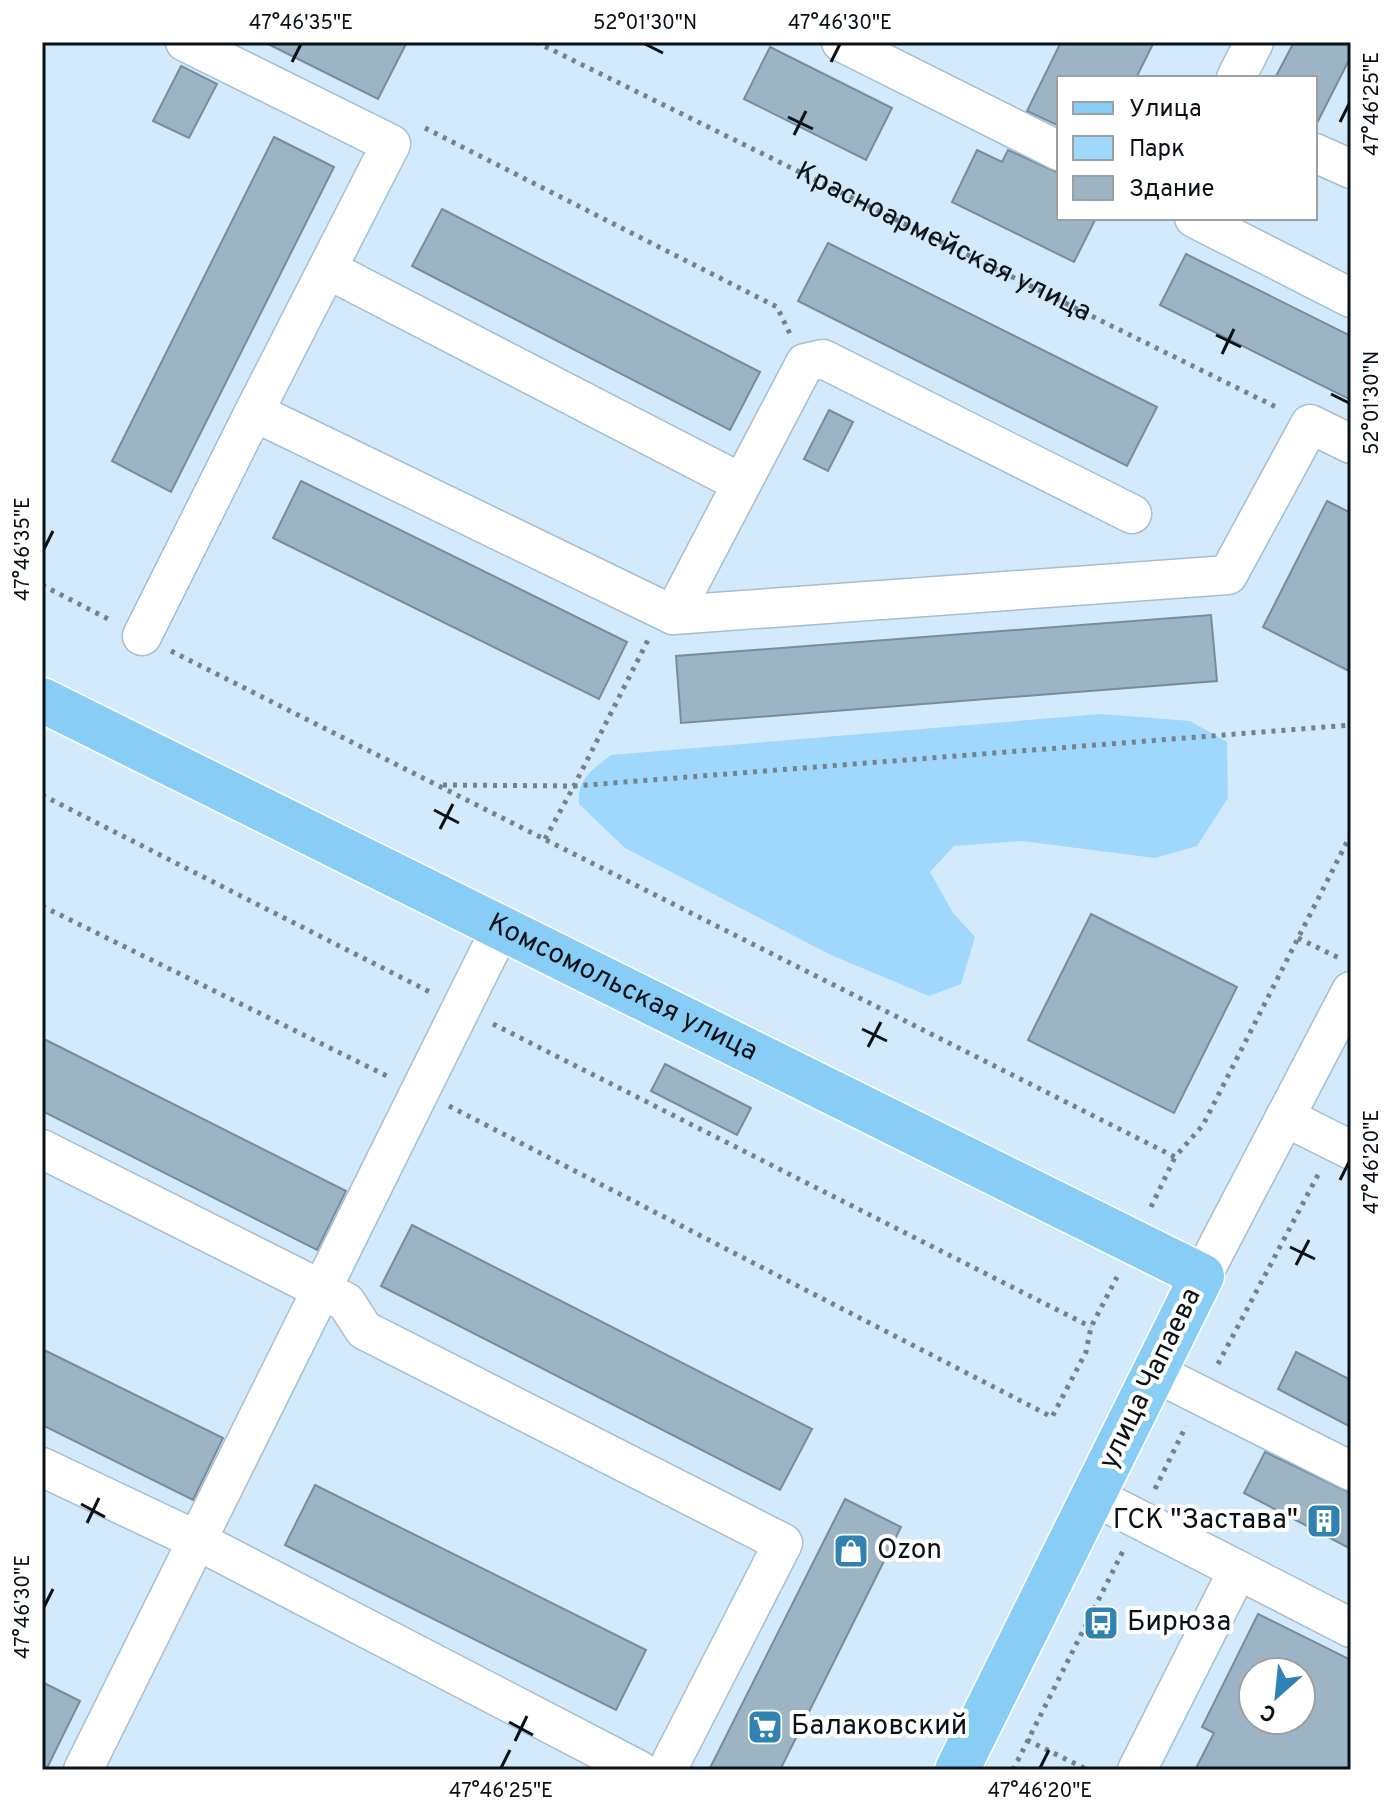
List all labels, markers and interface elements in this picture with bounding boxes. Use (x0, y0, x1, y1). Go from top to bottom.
text: 47°46'35"E (249, 11, 353, 37)
text: 52°01'30"N (593, 11, 697, 37)
text: 47°46'30"E (788, 11, 892, 37)
text: 47°46'25"E (1360, 52, 1386, 156)
legend (1057, 76, 1317, 220)
text: Улица (1129, 95, 1202, 125)
text: Парк (1129, 135, 1185, 165)
street label: Красноармейская улица (789, 155, 1097, 331)
text: Здание (1129, 175, 1215, 205)
text: 52°01'30"N (1360, 351, 1386, 455)
text: 47°46'35"E (11, 497, 37, 601)
street label: Комсомольская улица (481, 906, 763, 1070)
text: 47°46'20"E (1360, 1110, 1386, 1214)
street label: улица Чапаева (1092, 1282, 1210, 1476)
building icon: ГСК "Застава" (1305, 1502, 1343, 1540)
place label: ГСК "Застава" (1113, 1503, 1298, 1539)
shop icon: Ozon (832, 1532, 870, 1570)
place label: Ozon (877, 1533, 942, 1569)
text: 47°46'30"E (11, 1555, 37, 1659)
bus stop icon: Бирюза (1082, 1604, 1120, 1642)
place label: Бирюза (1127, 1605, 1231, 1641)
north arrow (1237, 1656, 1317, 1736)
text: С (1257, 1696, 1281, 1727)
supermarket icon: Балаковский (746, 1708, 784, 1746)
place label: Балаковский (791, 1709, 967, 1745)
text: 47°46'25"E (449, 1779, 553, 1805)
text: 47°46'20"E (988, 1779, 1092, 1805)

